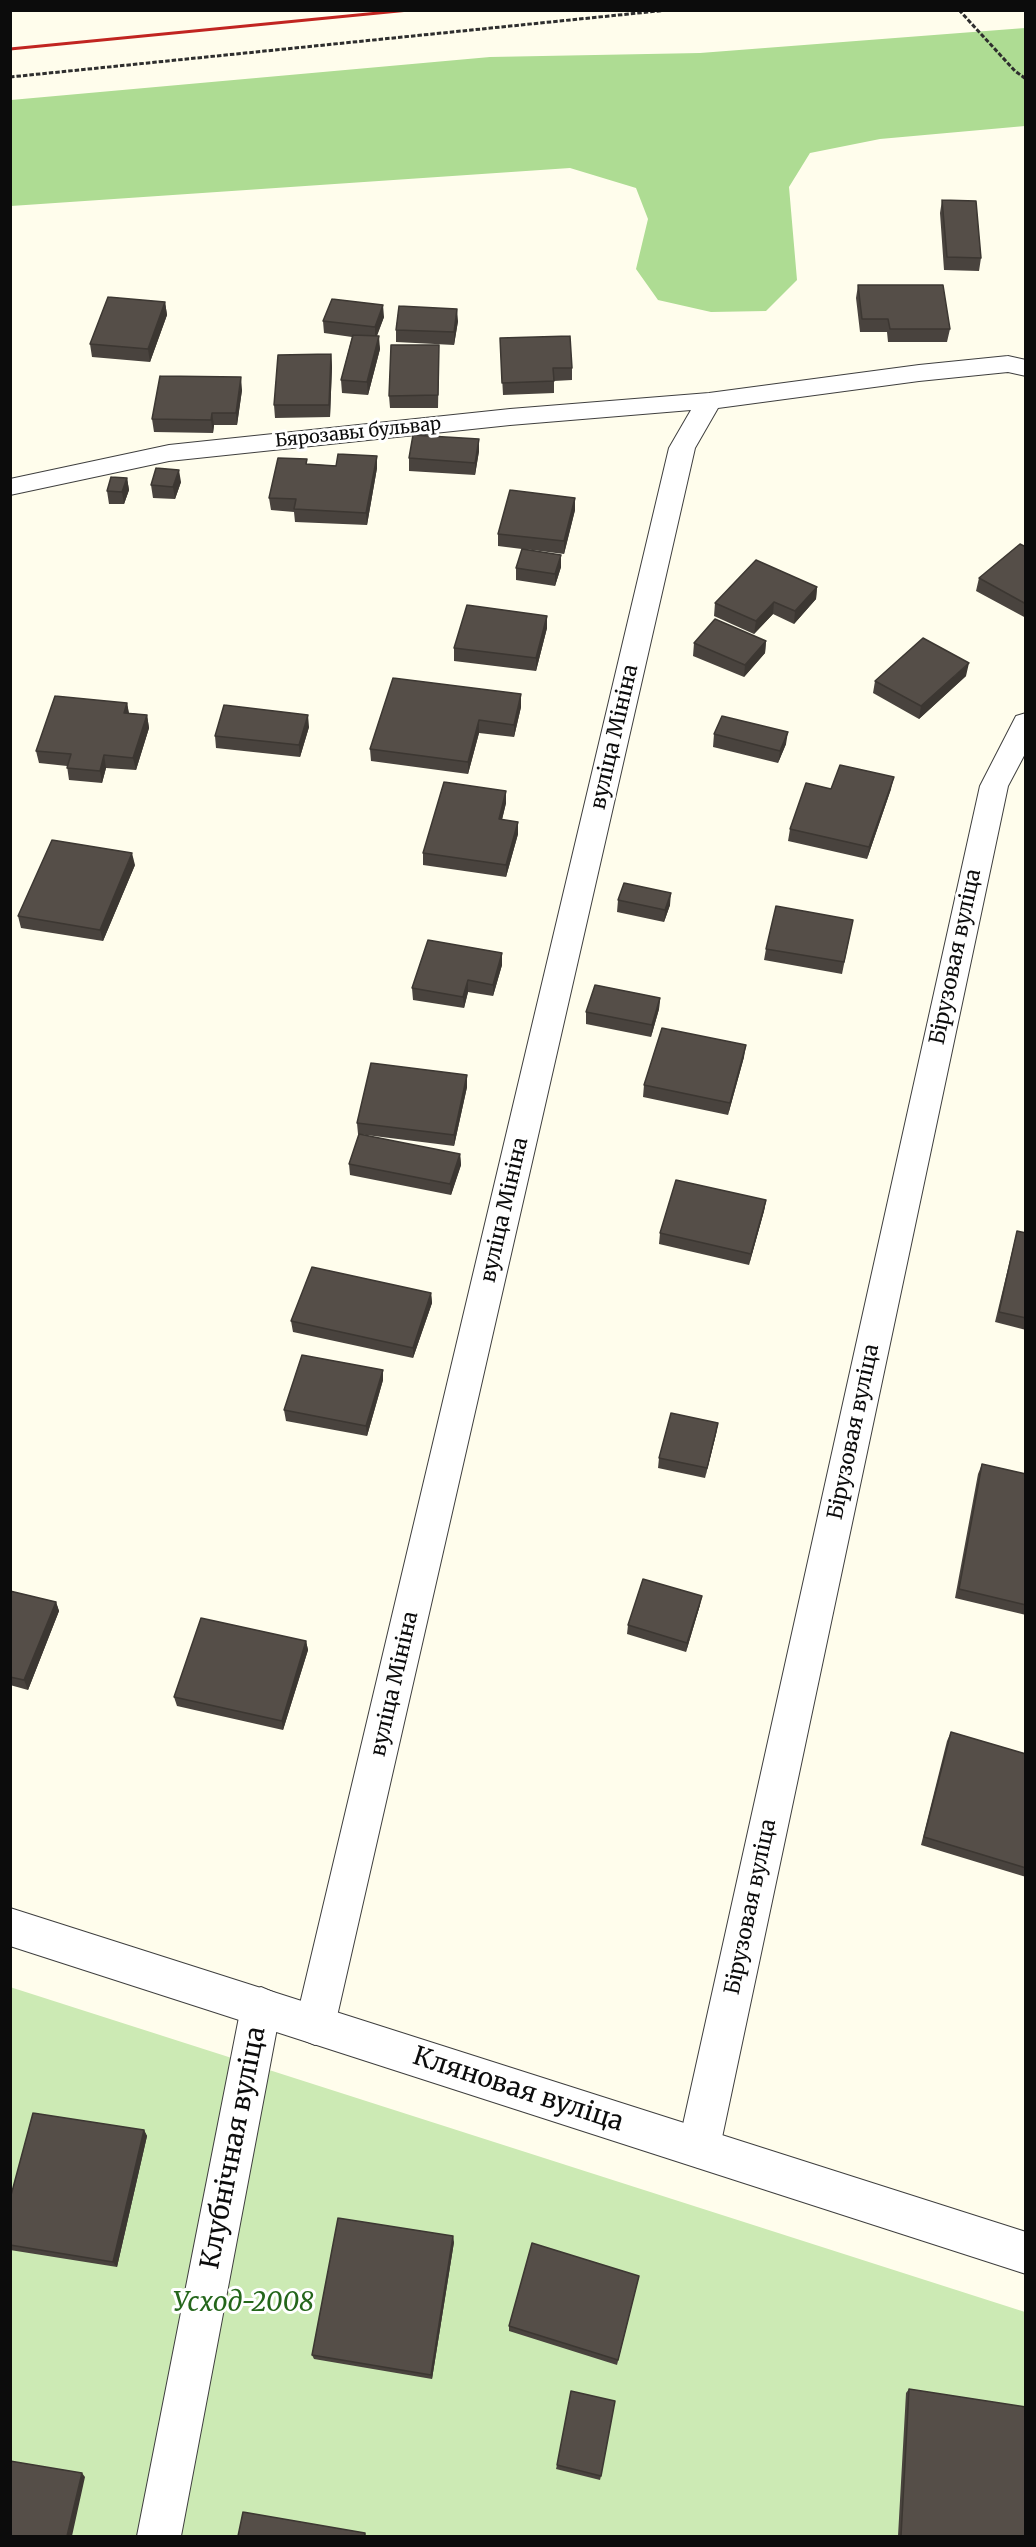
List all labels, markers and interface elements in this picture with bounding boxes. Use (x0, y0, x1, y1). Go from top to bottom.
street label: Бярозавы бульвар (274, 414, 442, 452)
street label: вуліца Мініна (586, 662, 644, 812)
street label: Бірузовая вуліца (925, 867, 987, 1047)
street label: вуліца Мініна (476, 1135, 534, 1285)
street label: Бірузовая вуліца (823, 1342, 885, 1522)
street label: вуліца Мініна (366, 1609, 424, 1759)
street label: Бірузовая вуліца (720, 1817, 782, 1997)
street label: Клубнічная вуліца (195, 2024, 273, 2272)
street label: Кляновая вуліца (409, 2041, 627, 2139)
park label: Усход-2008 (172, 2288, 314, 2320)

